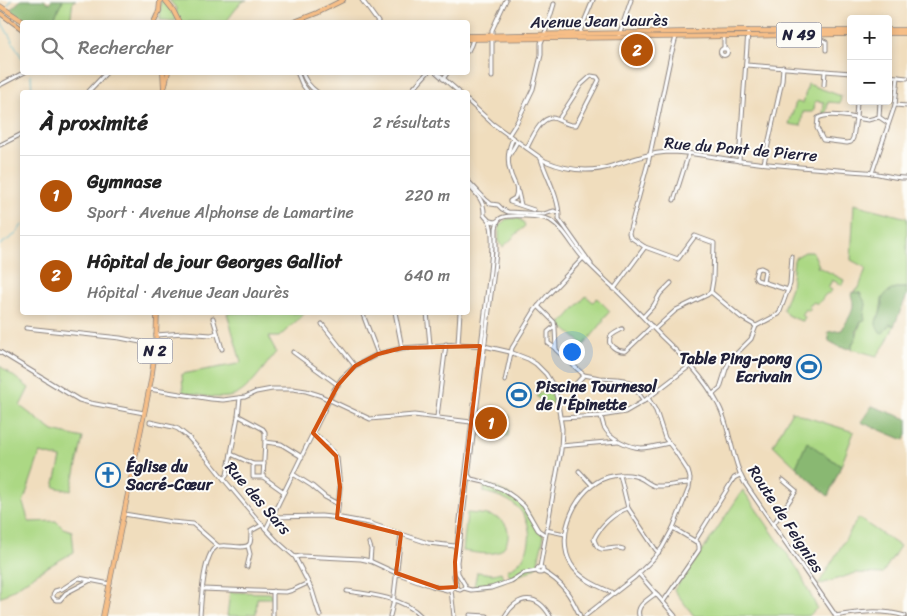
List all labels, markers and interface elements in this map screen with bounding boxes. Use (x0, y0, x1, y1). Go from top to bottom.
street label: Avenue Jean Jaurès (529, 5, 668, 37)
map controls (847, 15, 892, 105)
button: + (847, 15, 892, 60)
search box (20, 20, 470, 75)
road number: N 49 (776, 22, 822, 48)
text: Rechercher (78, 31, 173, 64)
pin: 2 (621, 31, 653, 69)
icon: search (38, 34, 66, 62)
button: − (847, 60, 892, 105)
text: À proximité (40, 104, 148, 142)
text: 2 résultats (373, 108, 450, 137)
street label: Rue du Pont de Pierre (663, 128, 819, 170)
text: Gymnase (87, 165, 162, 198)
text: 1 (53, 181, 59, 210)
text: 220 m (405, 181, 450, 210)
text: Sport · Avenue Alphonse de Lamartine (87, 198, 354, 227)
text: Hôpital de jour Georges Galliot (87, 245, 342, 278)
text: 2 (51, 261, 61, 290)
text: 640 m (404, 261, 450, 290)
text: Hôpital · Avenue Jean Jaurès (87, 278, 289, 307)
road number: N 2 (138, 338, 172, 364)
your location (559, 339, 585, 365)
place label: Table Ping-pong Ecrivain (679, 344, 793, 391)
sports icon: Table Ping-pong Ecrivain (796, 354, 822, 380)
place label: Piscine Tournesol de l'Épinette (536, 372, 658, 419)
sports icon: Piscine Tournesol de l'Épinette (506, 382, 532, 408)
pin: 1 (475, 404, 507, 442)
place label: Église du Sacré-Cœur (125, 452, 214, 499)
street label: Rue des Sars (217, 454, 299, 542)
street label: Route de Feignies (740, 459, 832, 579)
church icon: Église du Sacré-Cœur (95, 462, 121, 488)

